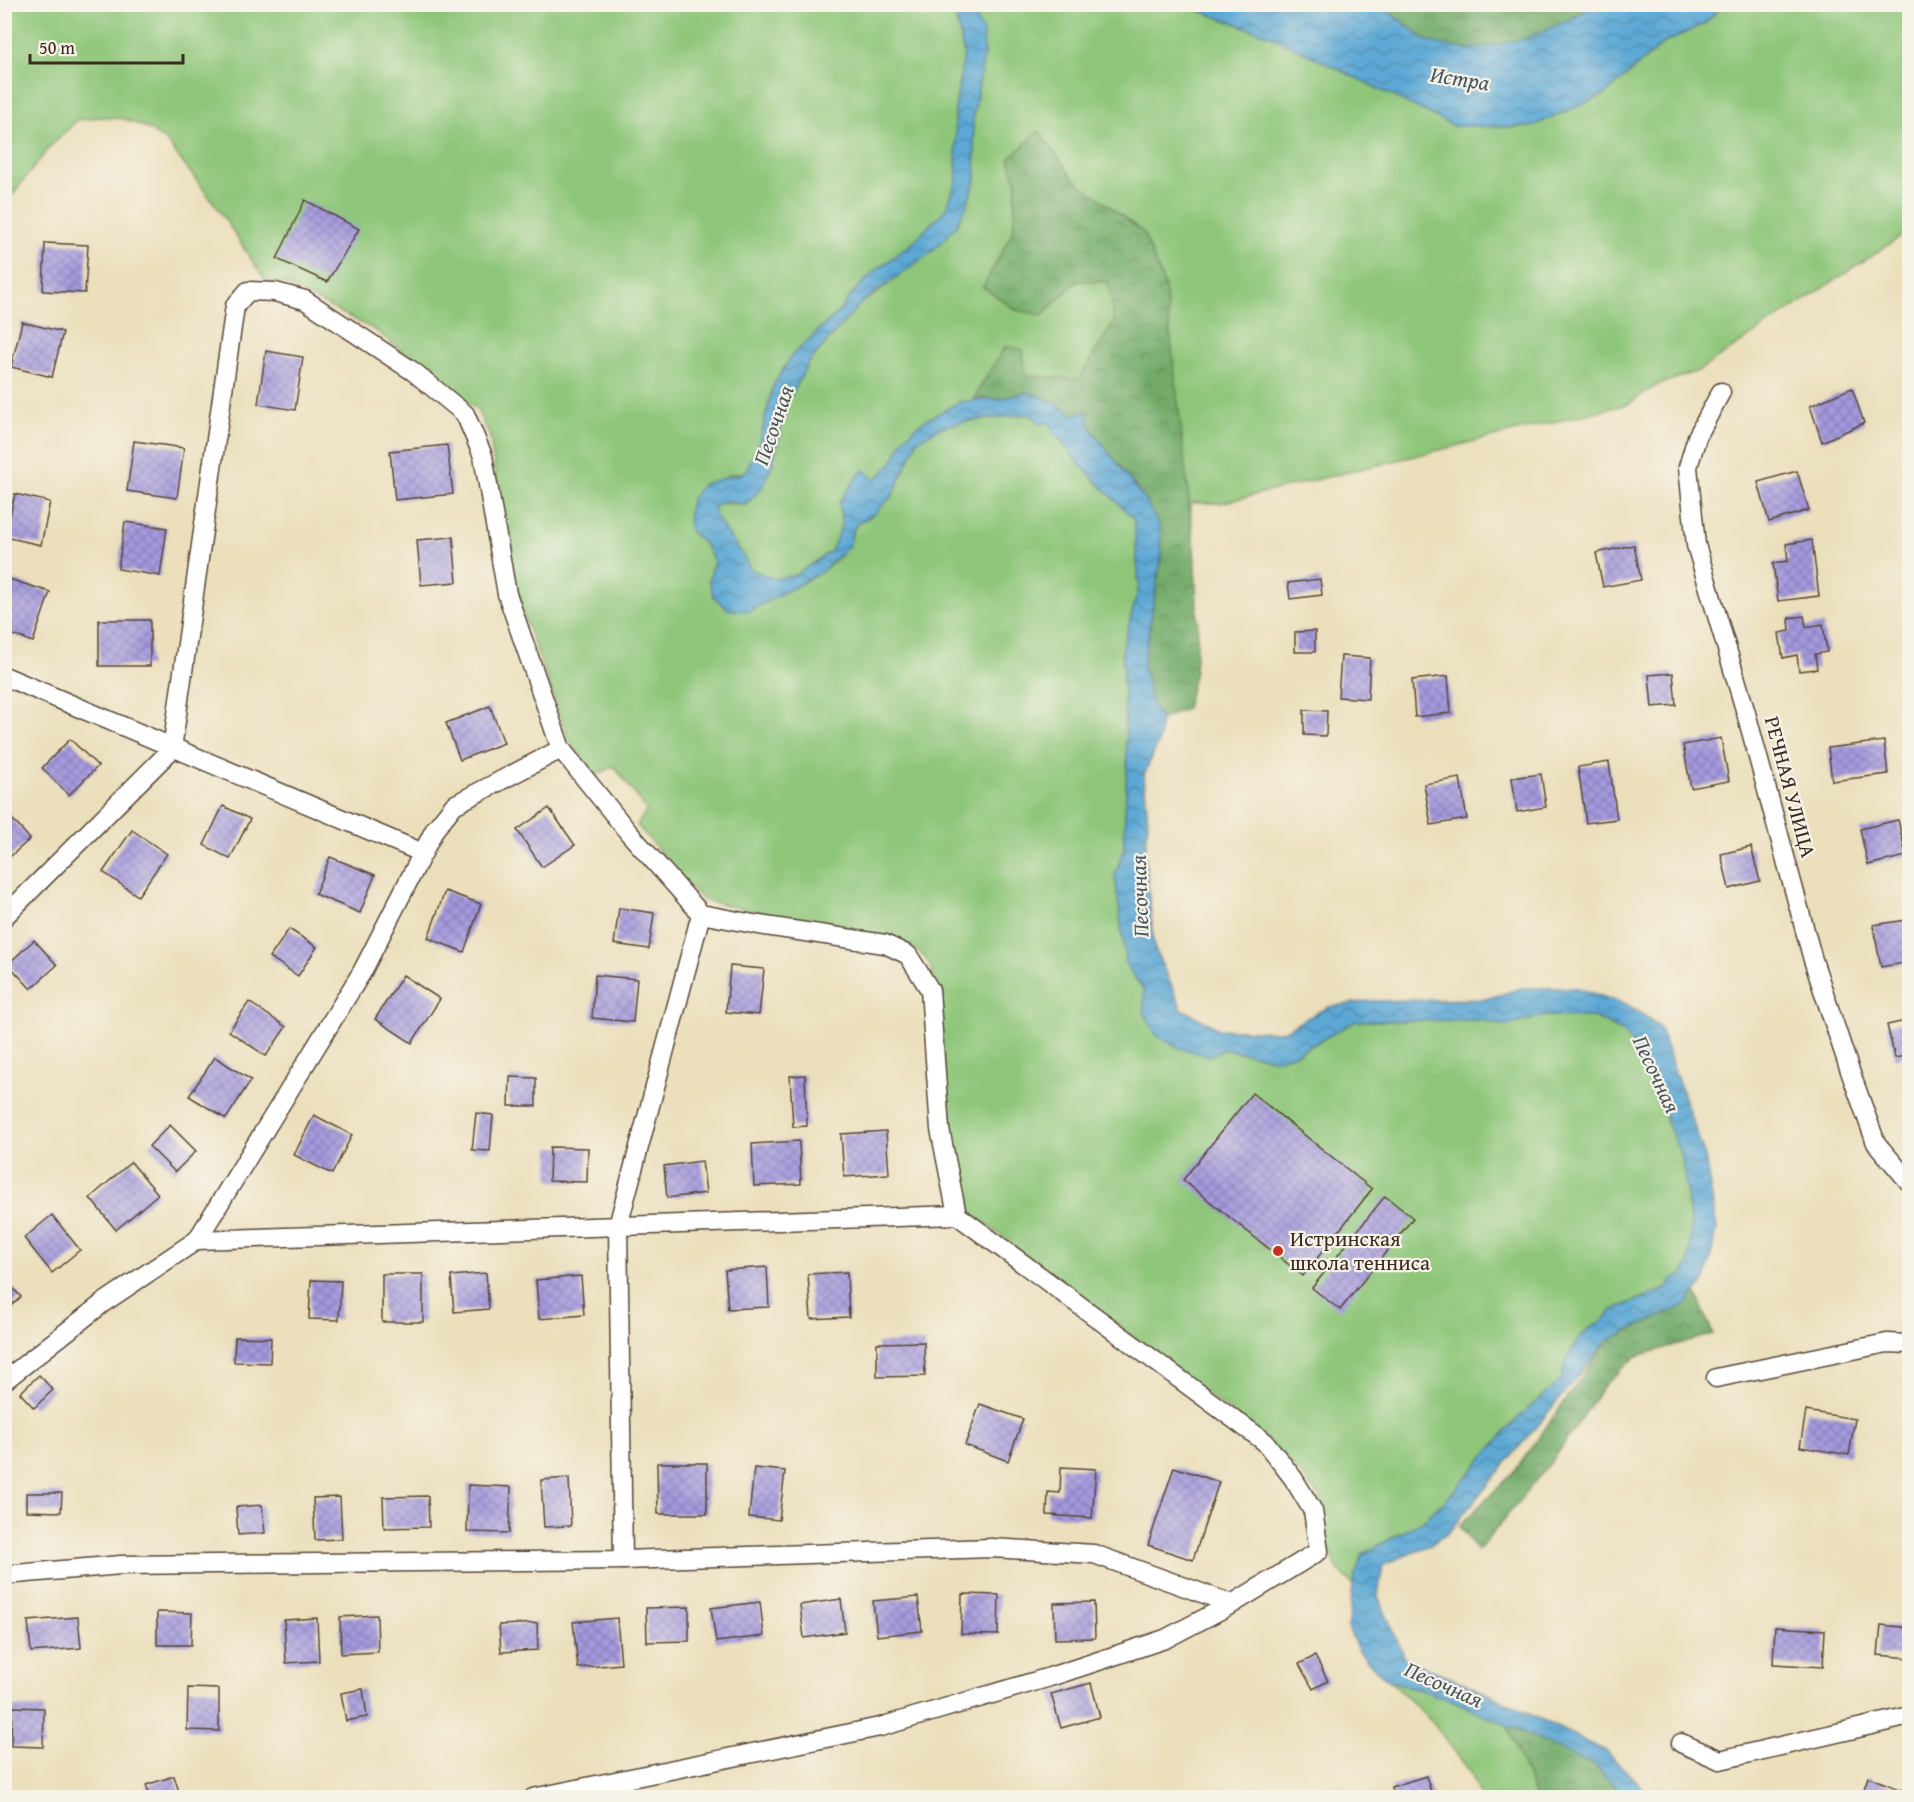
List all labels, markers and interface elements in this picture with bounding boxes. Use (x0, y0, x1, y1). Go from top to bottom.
scale bar (30, 27, 183, 65)
text: 50 m (39, 34, 75, 61)
water label: Истра (1428, 58, 1492, 98)
water label: Песочная (744, 381, 802, 469)
street label: РЕЧНАЯ УЛИЦА (1757, 713, 1824, 861)
water label: Песочная (1122, 854, 1156, 938)
water label: Песочная (1625, 1030, 1689, 1118)
place label: Истринская школа тенниса (1290, 1223, 1430, 1278)
marker: Истринская школа тенниса (1271, 1244, 1285, 1258)
water label: Песочная (1400, 1653, 1488, 1716)

